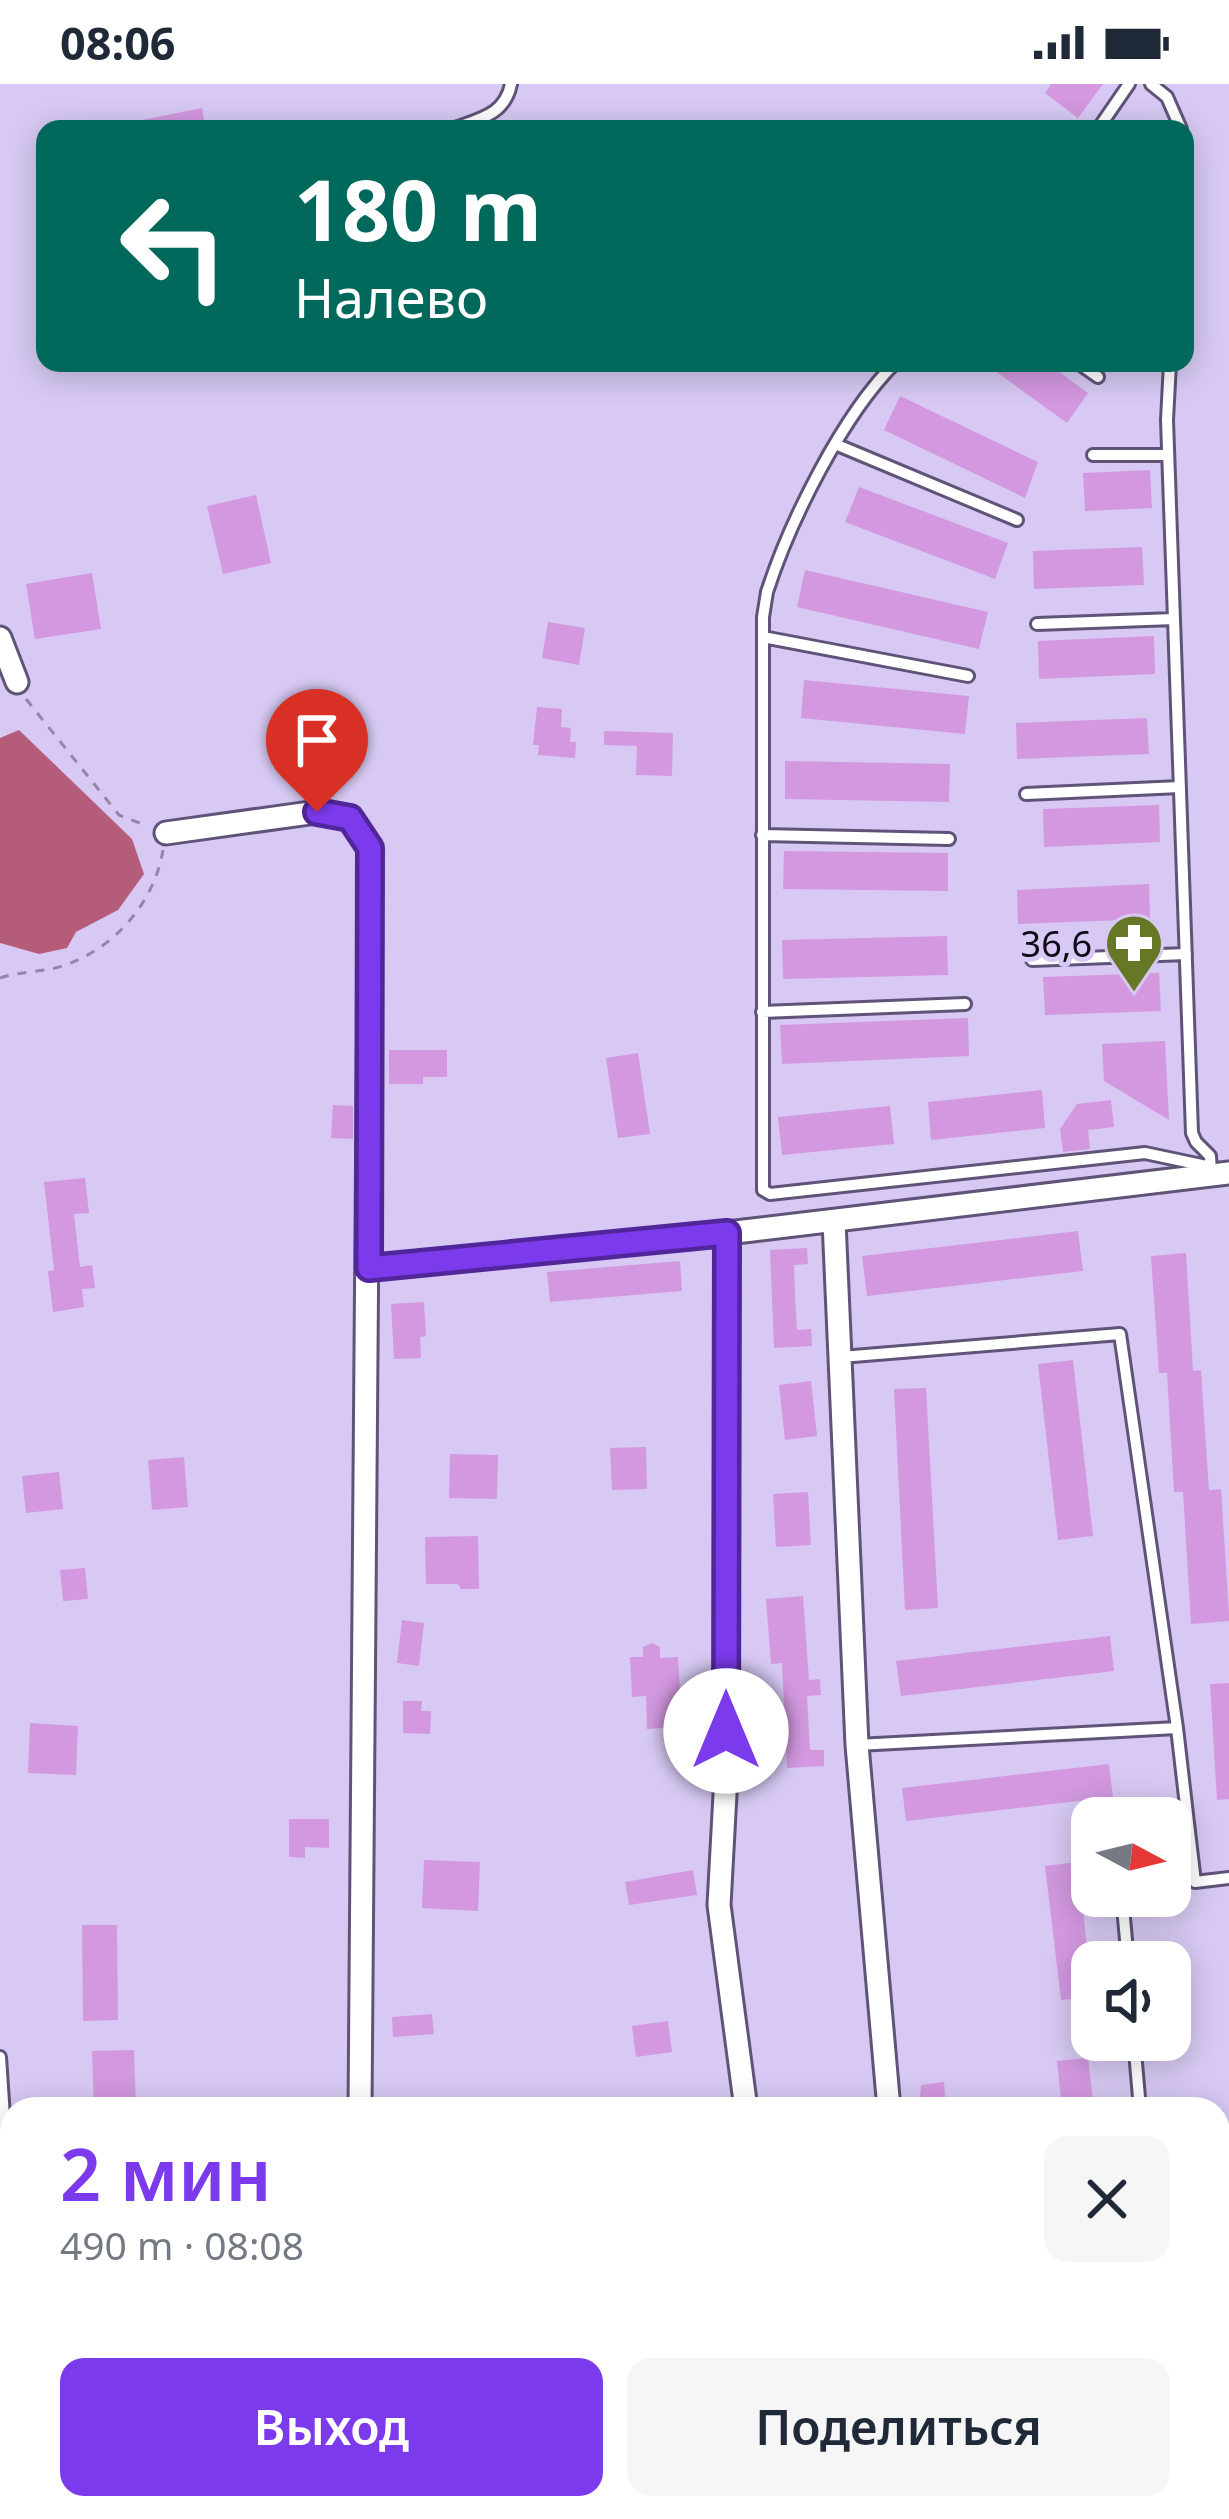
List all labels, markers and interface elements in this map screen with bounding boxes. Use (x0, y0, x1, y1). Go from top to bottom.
text: 08:06 (60, 12, 176, 73)
text: 180 m (294, 151, 542, 266)
icon: left (96, 168, 252, 324)
text: Налево (294, 260, 488, 334)
pin (266, 689, 368, 812)
icon: arrive (284, 707, 350, 773)
pharmacy icon: 36,6 (1103, 912, 1165, 994)
place label: 36,6 (1021, 919, 1092, 968)
position arrow (663, 1668, 789, 1794)
north arrow (1071, 1797, 1191, 1917)
map controls (1071, 1797, 1191, 2061)
button: sound (1071, 1941, 1191, 2061)
text: 2 мин (60, 2124, 271, 2222)
button: close (1044, 2136, 1170, 2262)
text: 490 m · 08:08 (60, 2218, 304, 2271)
button: Выход (60, 2358, 603, 2496)
button: Поделиться (627, 2358, 1170, 2496)

